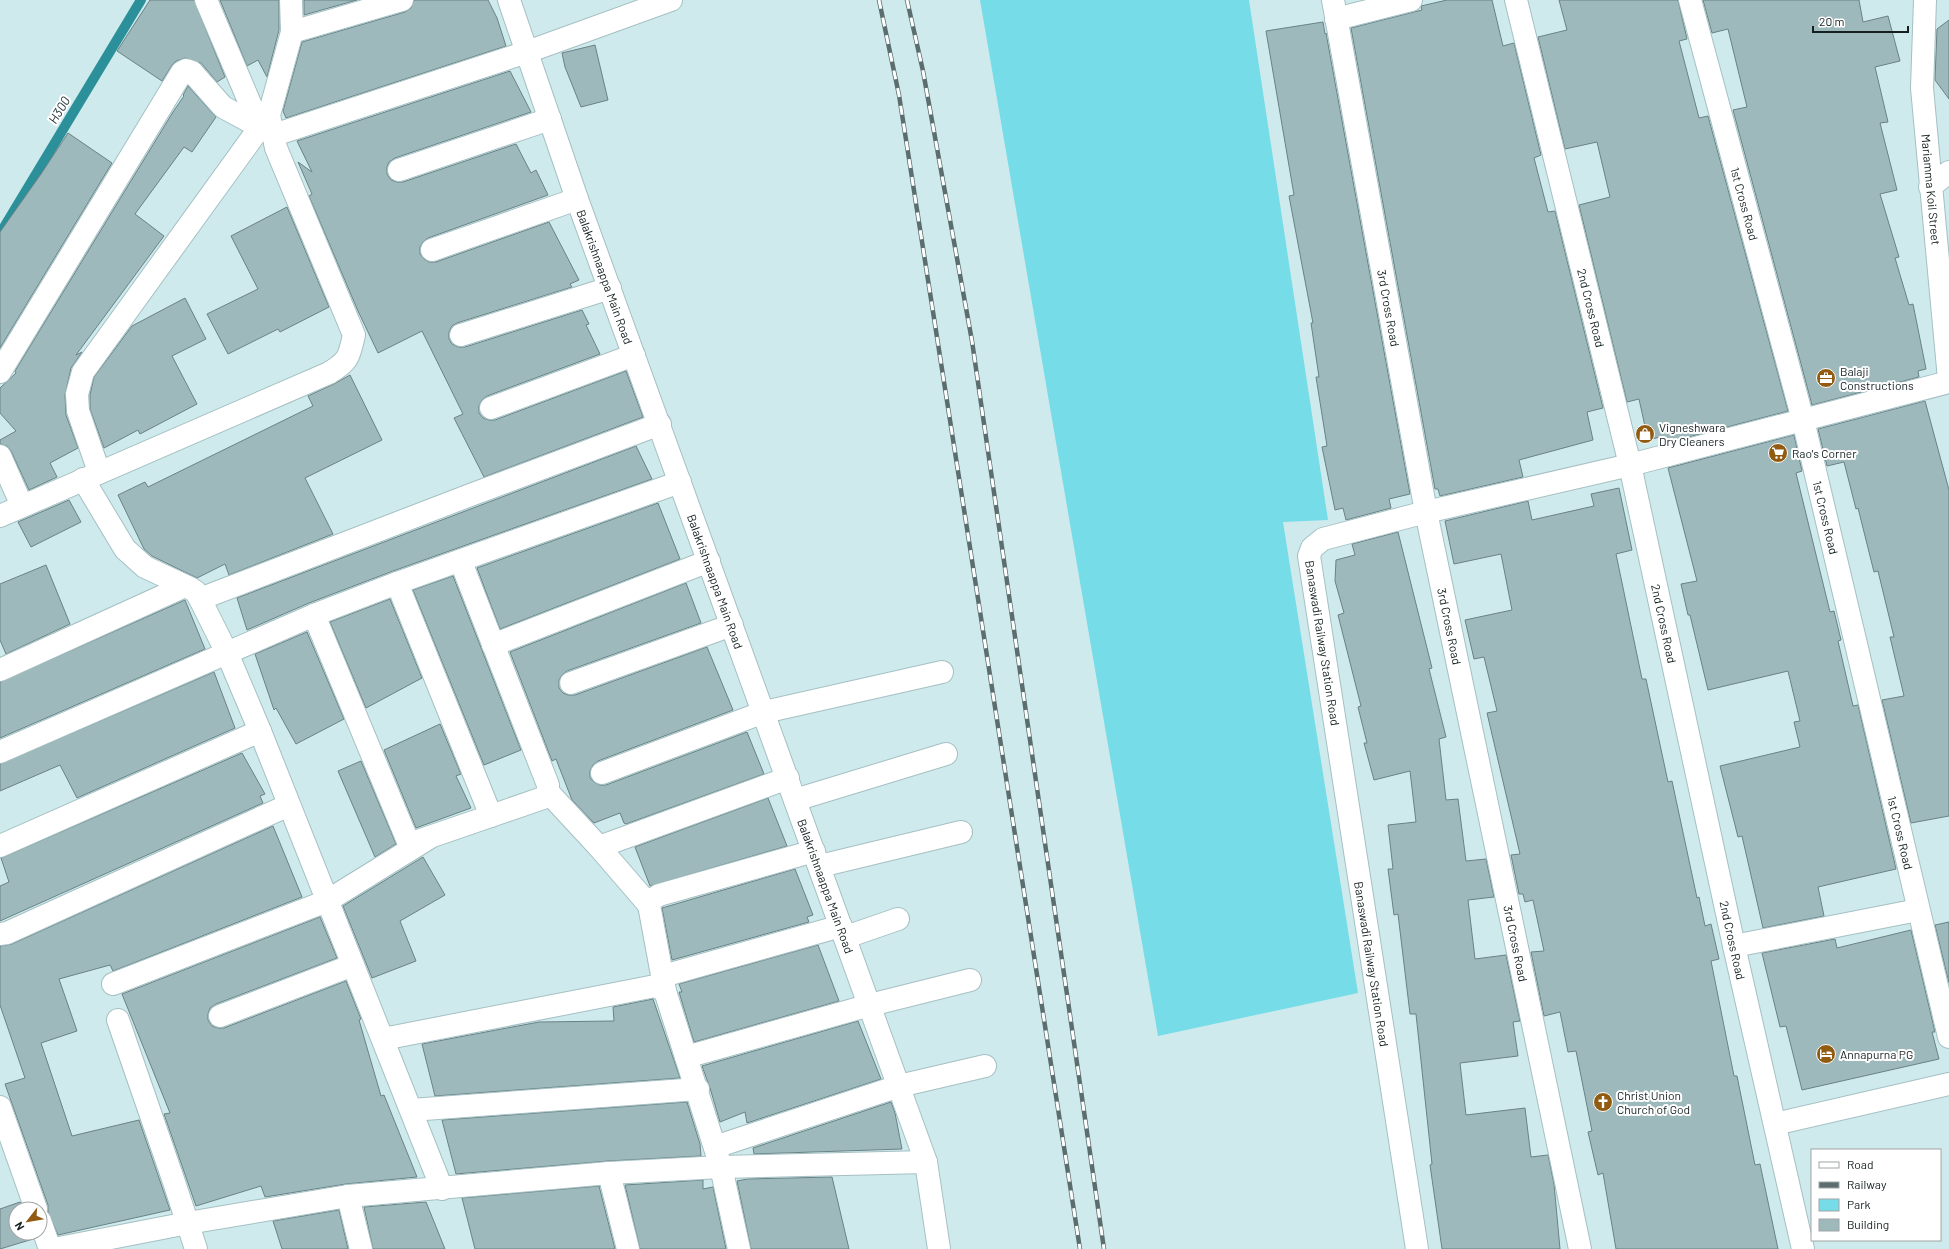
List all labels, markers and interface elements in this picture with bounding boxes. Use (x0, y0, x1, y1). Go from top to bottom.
scale bar (1813, 8, 1908, 34)
text: 20 m (1819, 14, 1845, 28)
water label: H300 (45, 93, 73, 127)
street label: Mariamma Koil Street (1919, 133, 1944, 246)
street label: 1st Cross Road (1728, 166, 1761, 242)
street label: Balakrishnaappa Main Road (574, 208, 636, 346)
street label: 2nd Cross Road (1575, 267, 1608, 349)
street label: 3rd Cross Road (1375, 268, 1403, 348)
place label: Balaji Constructions (1840, 364, 1914, 392)
office icon: Balaji Constructions (1815, 367, 1837, 389)
place label: Vigneshwara Dry Cleaners (1659, 420, 1725, 448)
shop icon: Vigneshwara Dry Cleaners (1634, 423, 1656, 445)
supermarket icon: Rao's Corner (1767, 442, 1789, 464)
place label: Rao's Corner (1792, 446, 1857, 460)
street label: 1st Cross Road (1811, 479, 1842, 556)
street label: Balakrishnaappa Main Road (685, 512, 746, 650)
street label: Banaswadi Railway Station Road (1303, 559, 1343, 727)
street label: 2nd Cross Road (1649, 583, 1680, 664)
street label: 3rd Cross Road (1435, 587, 1465, 666)
street label: 1st Cross Road (1885, 794, 1916, 871)
street label: Balakrishnaappa Main Road (795, 817, 857, 955)
street label: Banaswadi Railway Station Road (1352, 880, 1392, 1048)
street label: 2nd Cross Road (1717, 900, 1748, 981)
street label: 3rd Cross Road (1501, 904, 1531, 983)
hotel icon: Annapurna PG (1815, 1043, 1837, 1065)
place label: Annapurna PG (1840, 1047, 1913, 1061)
place label: Christ Union Church of God (1617, 1088, 1690, 1116)
church icon: Christ Union Church of God (1592, 1091, 1614, 1113)
legend (1811, 1149, 1941, 1241)
text: Road (1847, 1157, 1874, 1171)
text: Railway (1847, 1177, 1887, 1191)
text: Park (1847, 1197, 1871, 1211)
north arrow (8, 1201, 48, 1241)
text: Building (1847, 1217, 1889, 1231)
text: N (12, 1220, 26, 1233)

